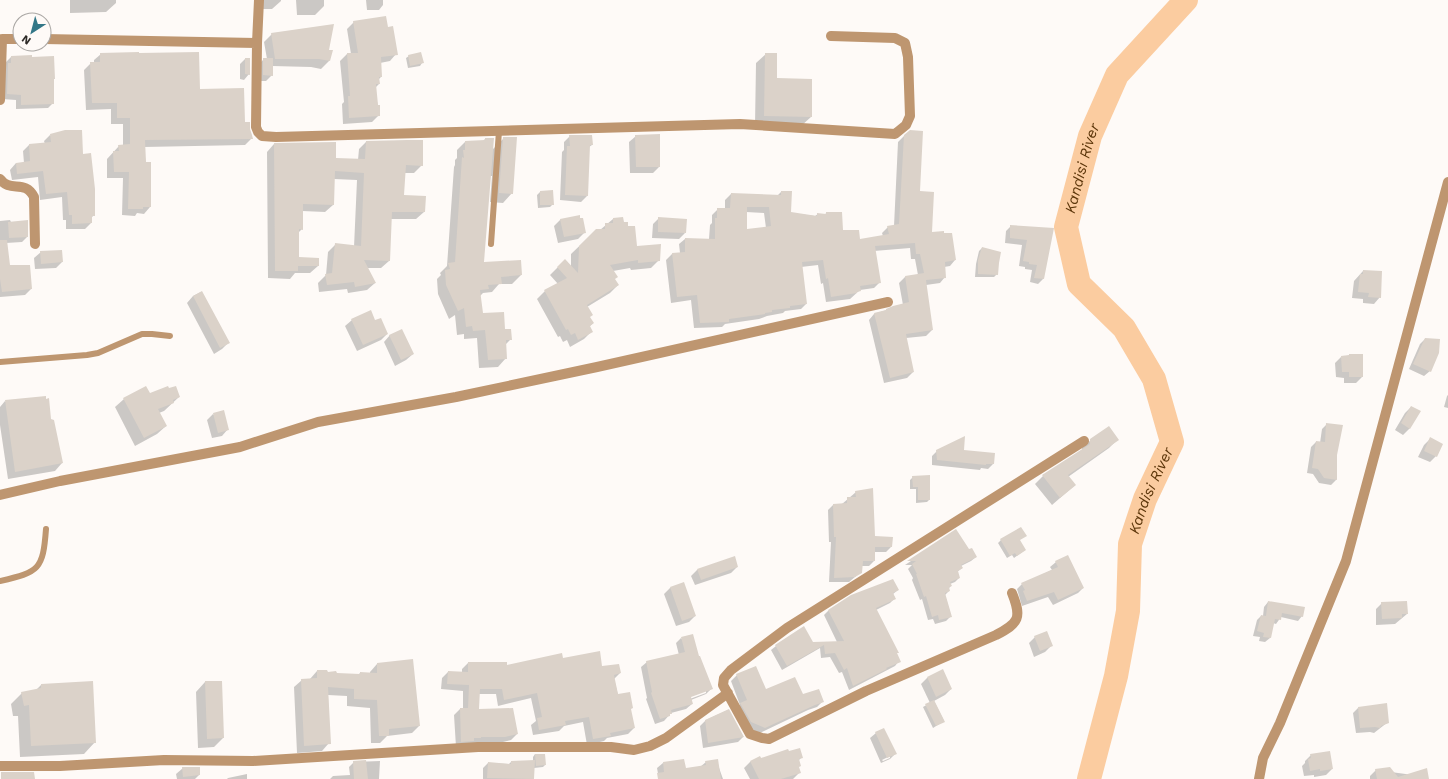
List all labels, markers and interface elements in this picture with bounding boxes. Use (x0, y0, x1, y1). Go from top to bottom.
north arrow (12, 12, 52, 52)
text: N (19, 32, 34, 47)
water label: Kandisi River (1061, 120, 1104, 215)
water label: Kandisi River (1125, 443, 1178, 536)

